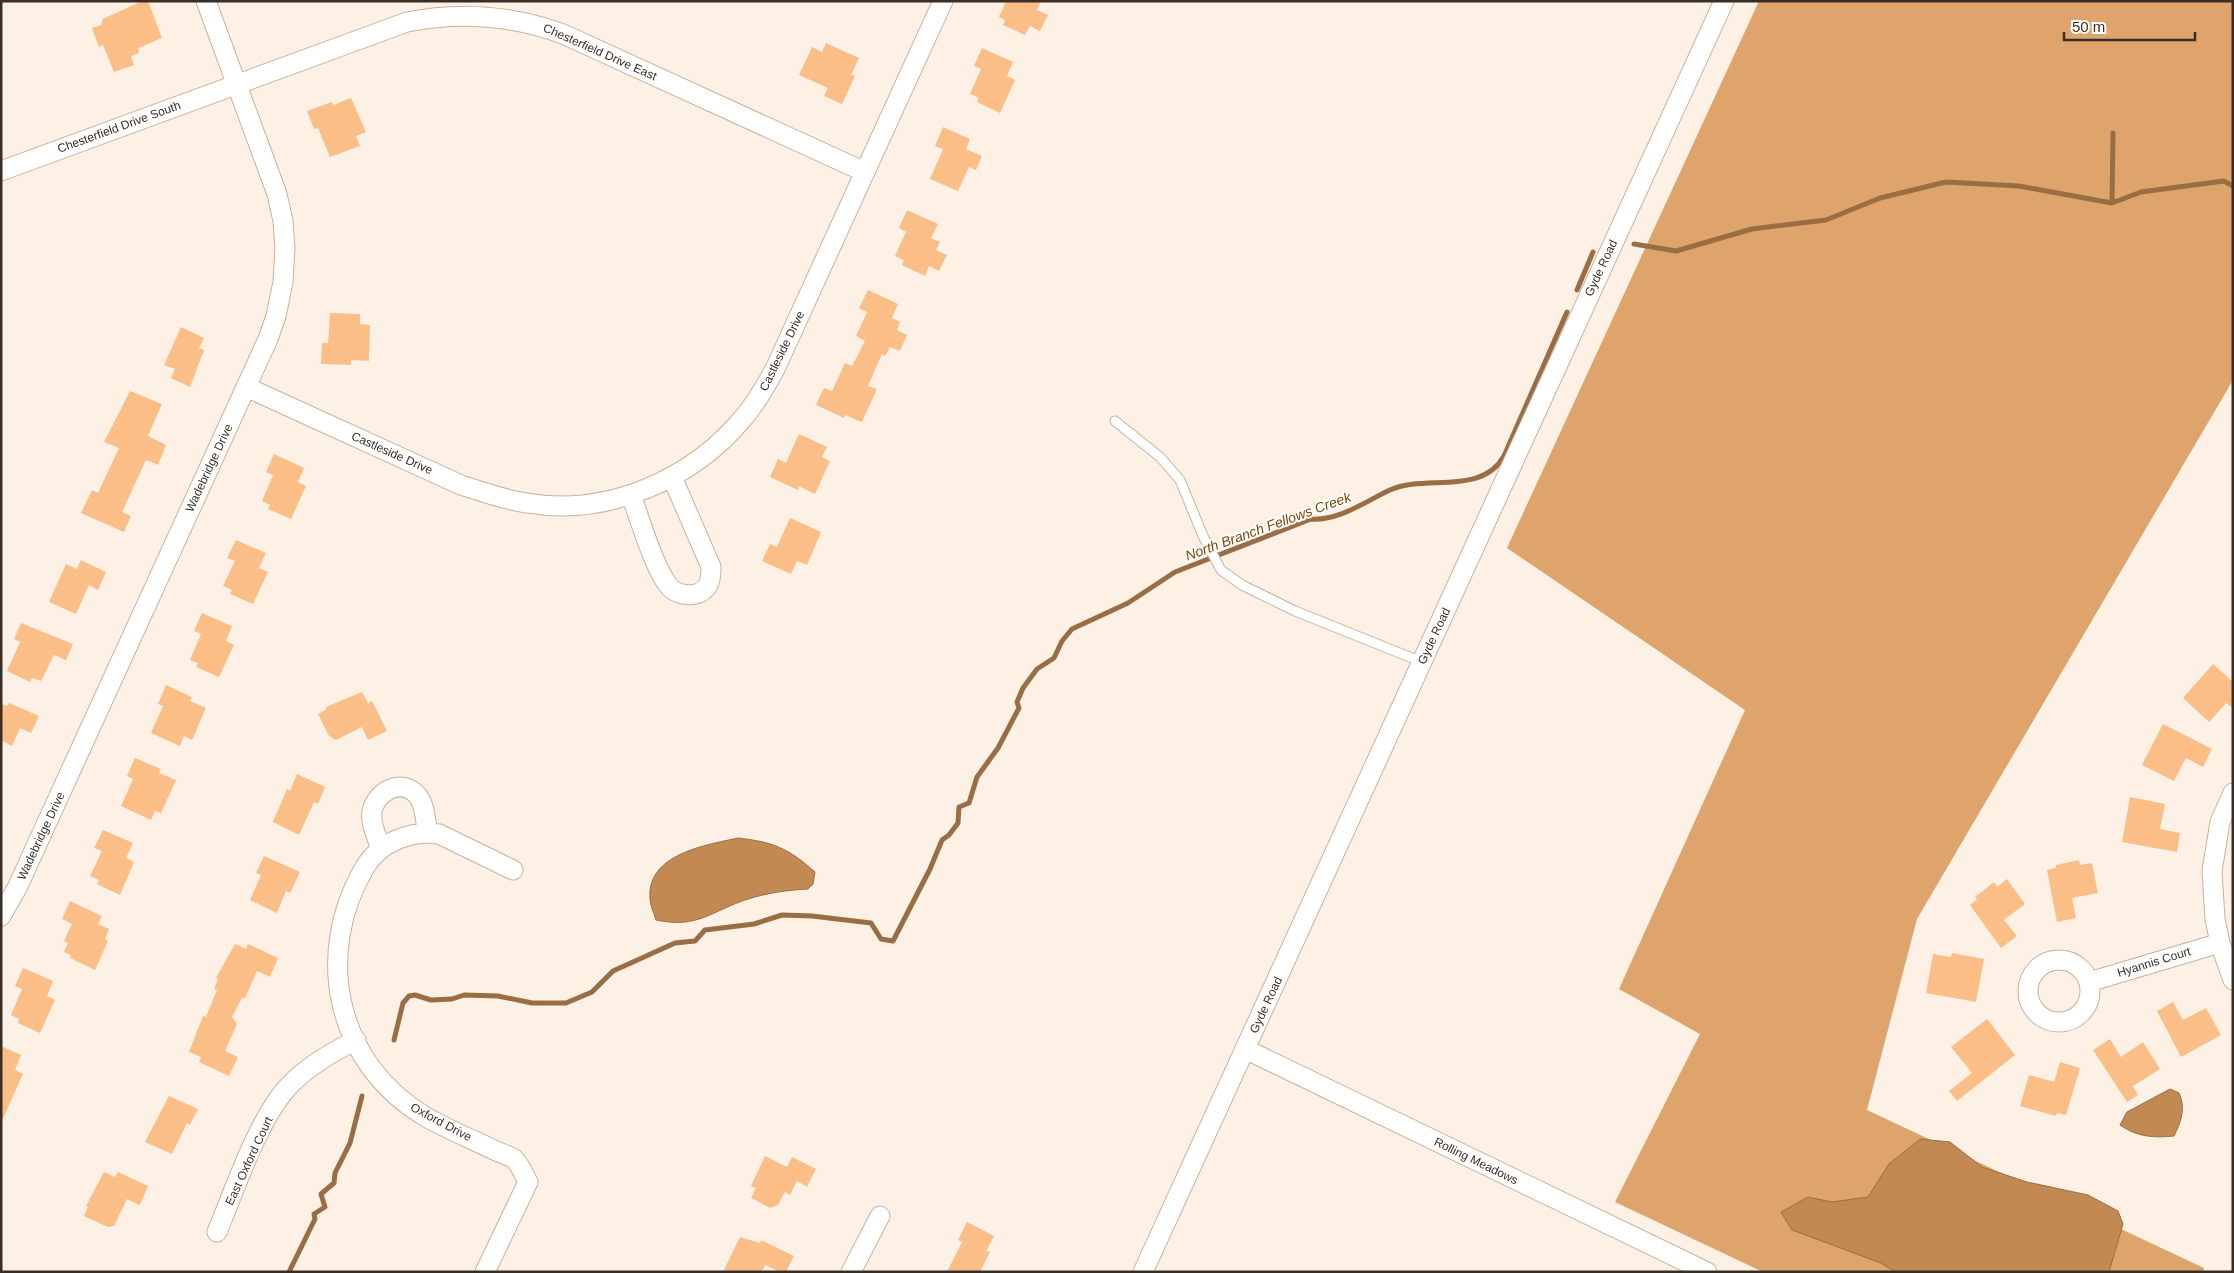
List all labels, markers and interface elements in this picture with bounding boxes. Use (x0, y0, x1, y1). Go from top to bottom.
scale bar (2064, 10, 2195, 42)
text: 50 m (2072, 18, 2105, 35)
street label: Chesterfield Drive East (541, 21, 660, 84)
street label: Chesterfield Drive South (55, 98, 183, 156)
street label: Gyde Road (1582, 238, 1620, 298)
street label: Castleside Drive (757, 308, 808, 393)
street label: Wadebridge Drive (182, 421, 236, 514)
street label: Castleside Drive (349, 429, 435, 477)
water label: North Branch Fellows Creek (1183, 488, 1354, 563)
street label: Gyde Road (1415, 606, 1453, 666)
street label: Wadebridge Drive (14, 789, 68, 882)
street label: Hyannis Court (2116, 944, 2193, 980)
street label: Gyde Road (1247, 975, 1285, 1035)
street label: Oxford Drive (408, 1100, 474, 1144)
street label: East Oxford Court (222, 1114, 276, 1207)
street label: Rolling Meadows (1432, 1135, 1520, 1187)

